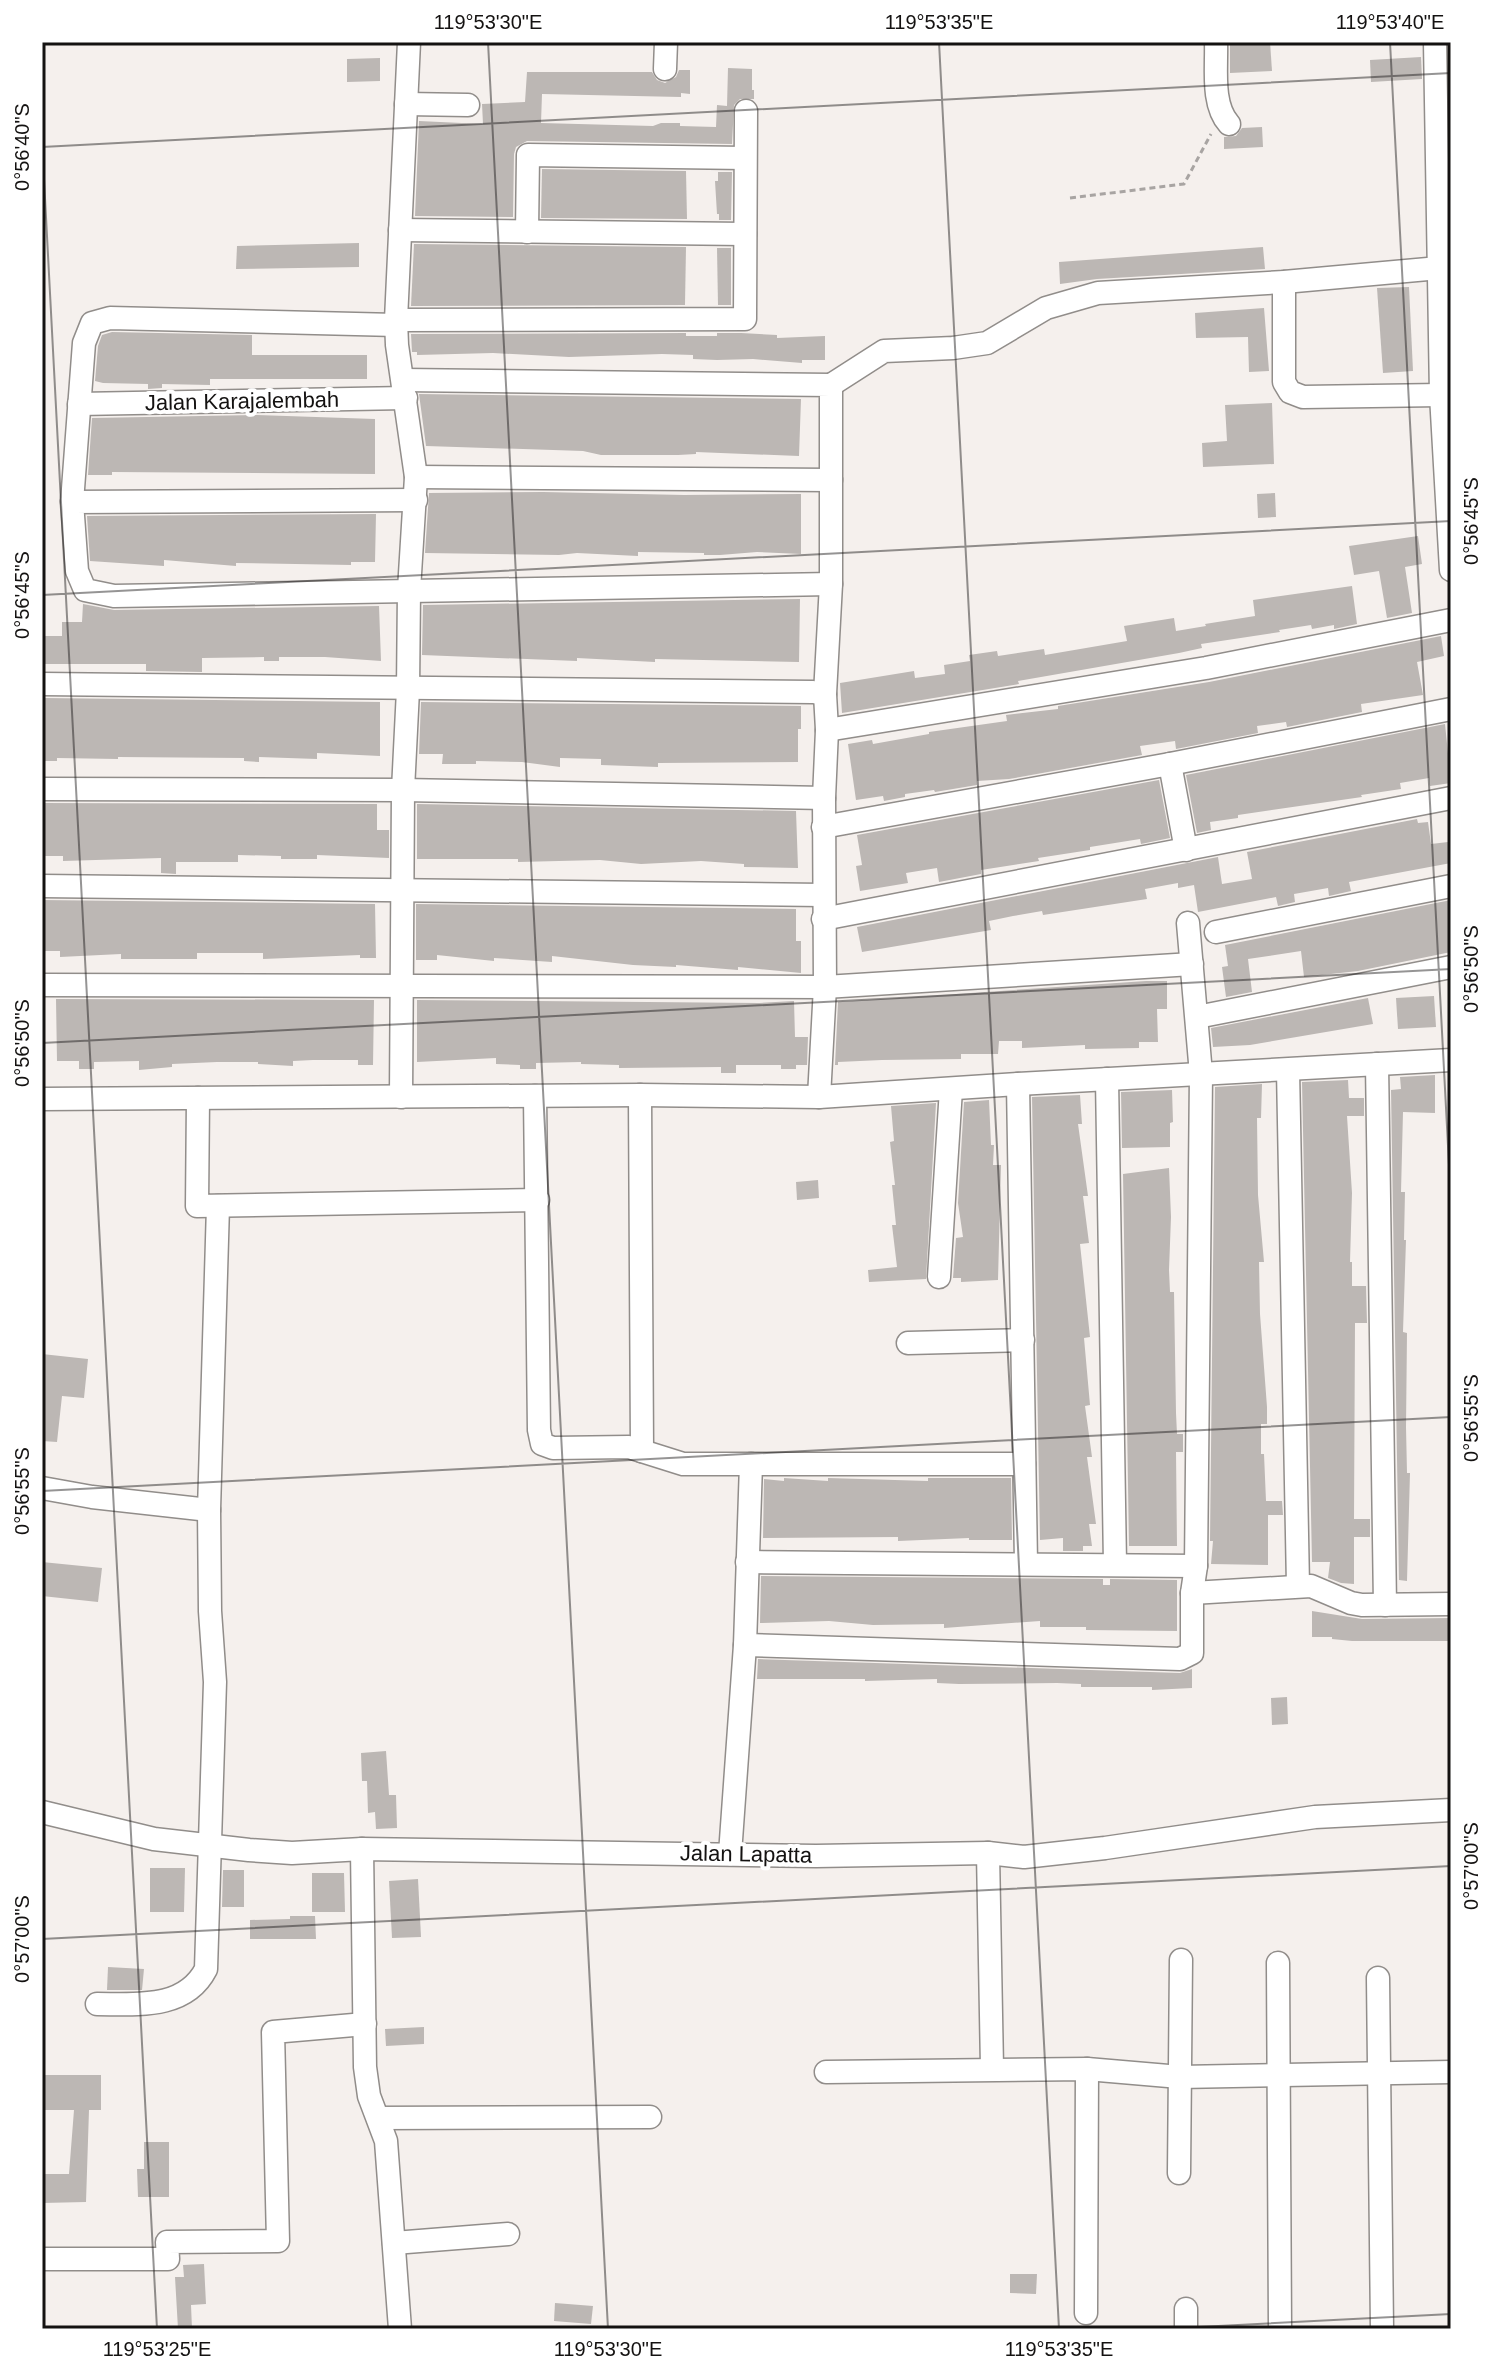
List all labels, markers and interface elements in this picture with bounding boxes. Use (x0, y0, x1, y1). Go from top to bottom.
text: 119°53'30"E (434, 11, 542, 33)
text: 119°53'35"E (885, 11, 993, 33)
text: 119°53'40"E (1336, 11, 1444, 33)
text: 0°56'40"S (11, 103, 33, 191)
street label: Jalan Karajalembah (145, 387, 339, 415)
text: 0°56'45"S (1460, 477, 1482, 565)
text: 0°56'45"S (11, 551, 33, 639)
text: 0°56'50"S (1460, 925, 1482, 1013)
text: 0°56'50"S (11, 999, 33, 1087)
text: 0°56'55"S (1460, 1374, 1482, 1462)
text: 0°56'55"S (11, 1447, 33, 1535)
text: 0°57'00"S (1460, 1822, 1482, 1910)
street label: Jalan Lapatta (680, 1840, 813, 1868)
text: 0°57'00"S (11, 1895, 33, 1983)
text: 119°53'25"E (103, 2338, 211, 2360)
text: 119°53'30"E (554, 2338, 662, 2360)
text: 119°53'35"E (1005, 2338, 1113, 2360)

